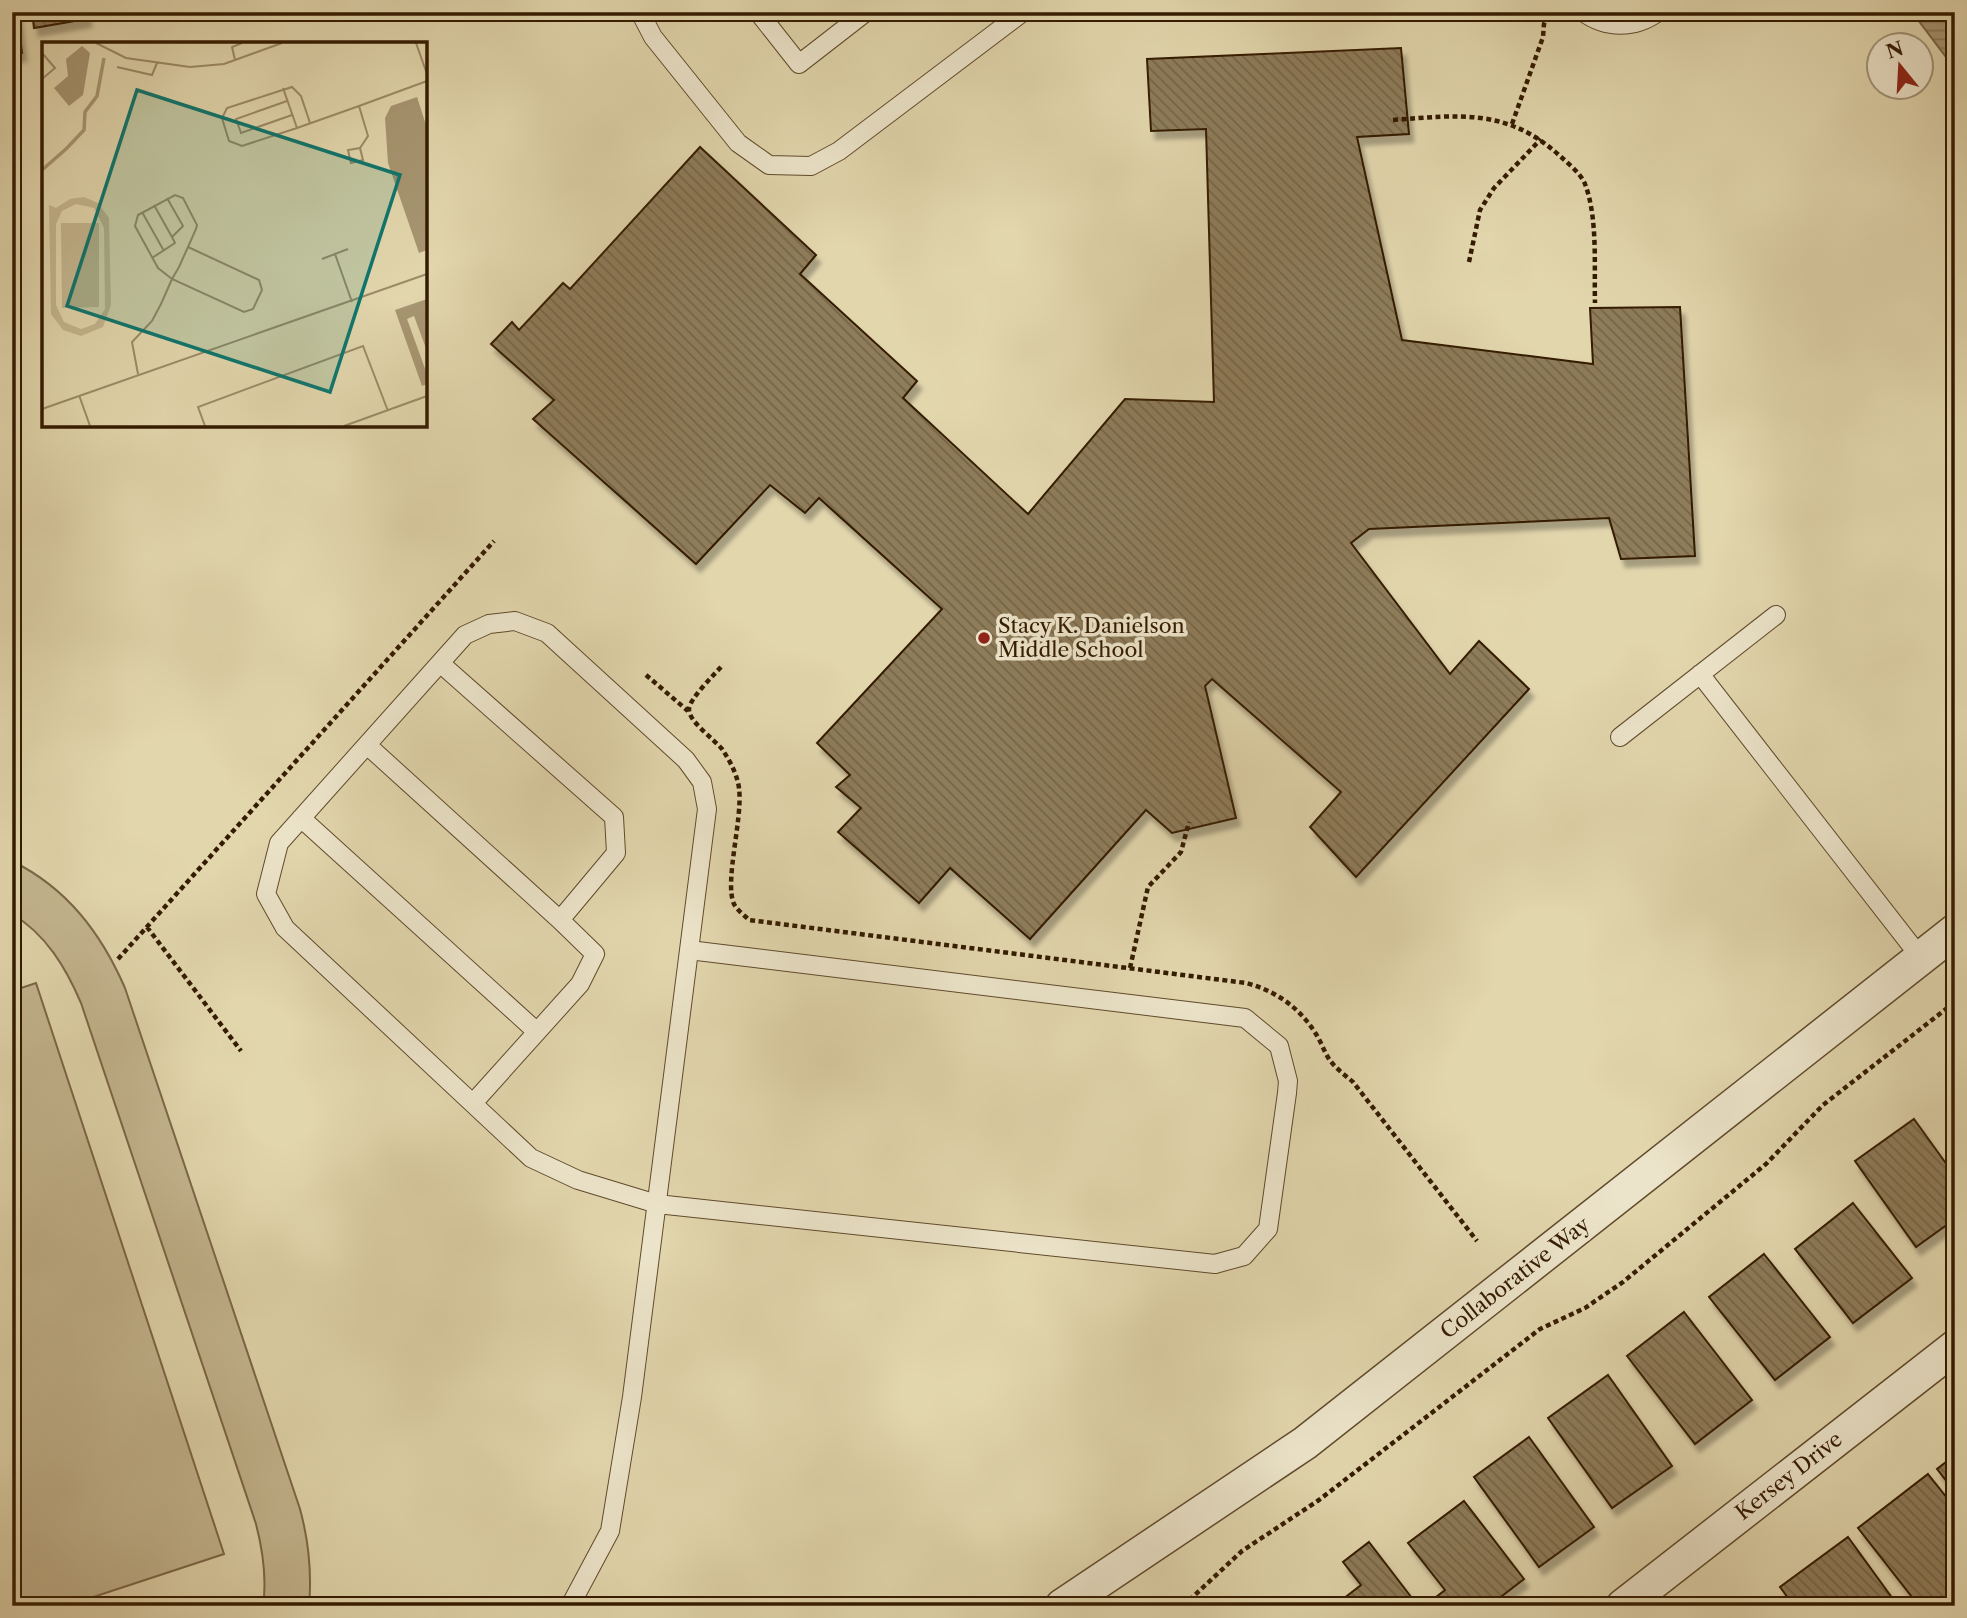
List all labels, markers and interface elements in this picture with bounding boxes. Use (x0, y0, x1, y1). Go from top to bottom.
north arrow (1866, 32, 1936, 102)
text: N (1883, 37, 1906, 64)
inset map (42, 42, 427, 427)
place label: Stacy K. Danielson Middle School (998, 613, 1185, 662)
marker: Stacy K. Danielson Middle School (976, 630, 992, 646)
street label: Collaborative Way (1435, 1211, 1594, 1344)
street label: Kersey Drive (1731, 1426, 1847, 1525)

